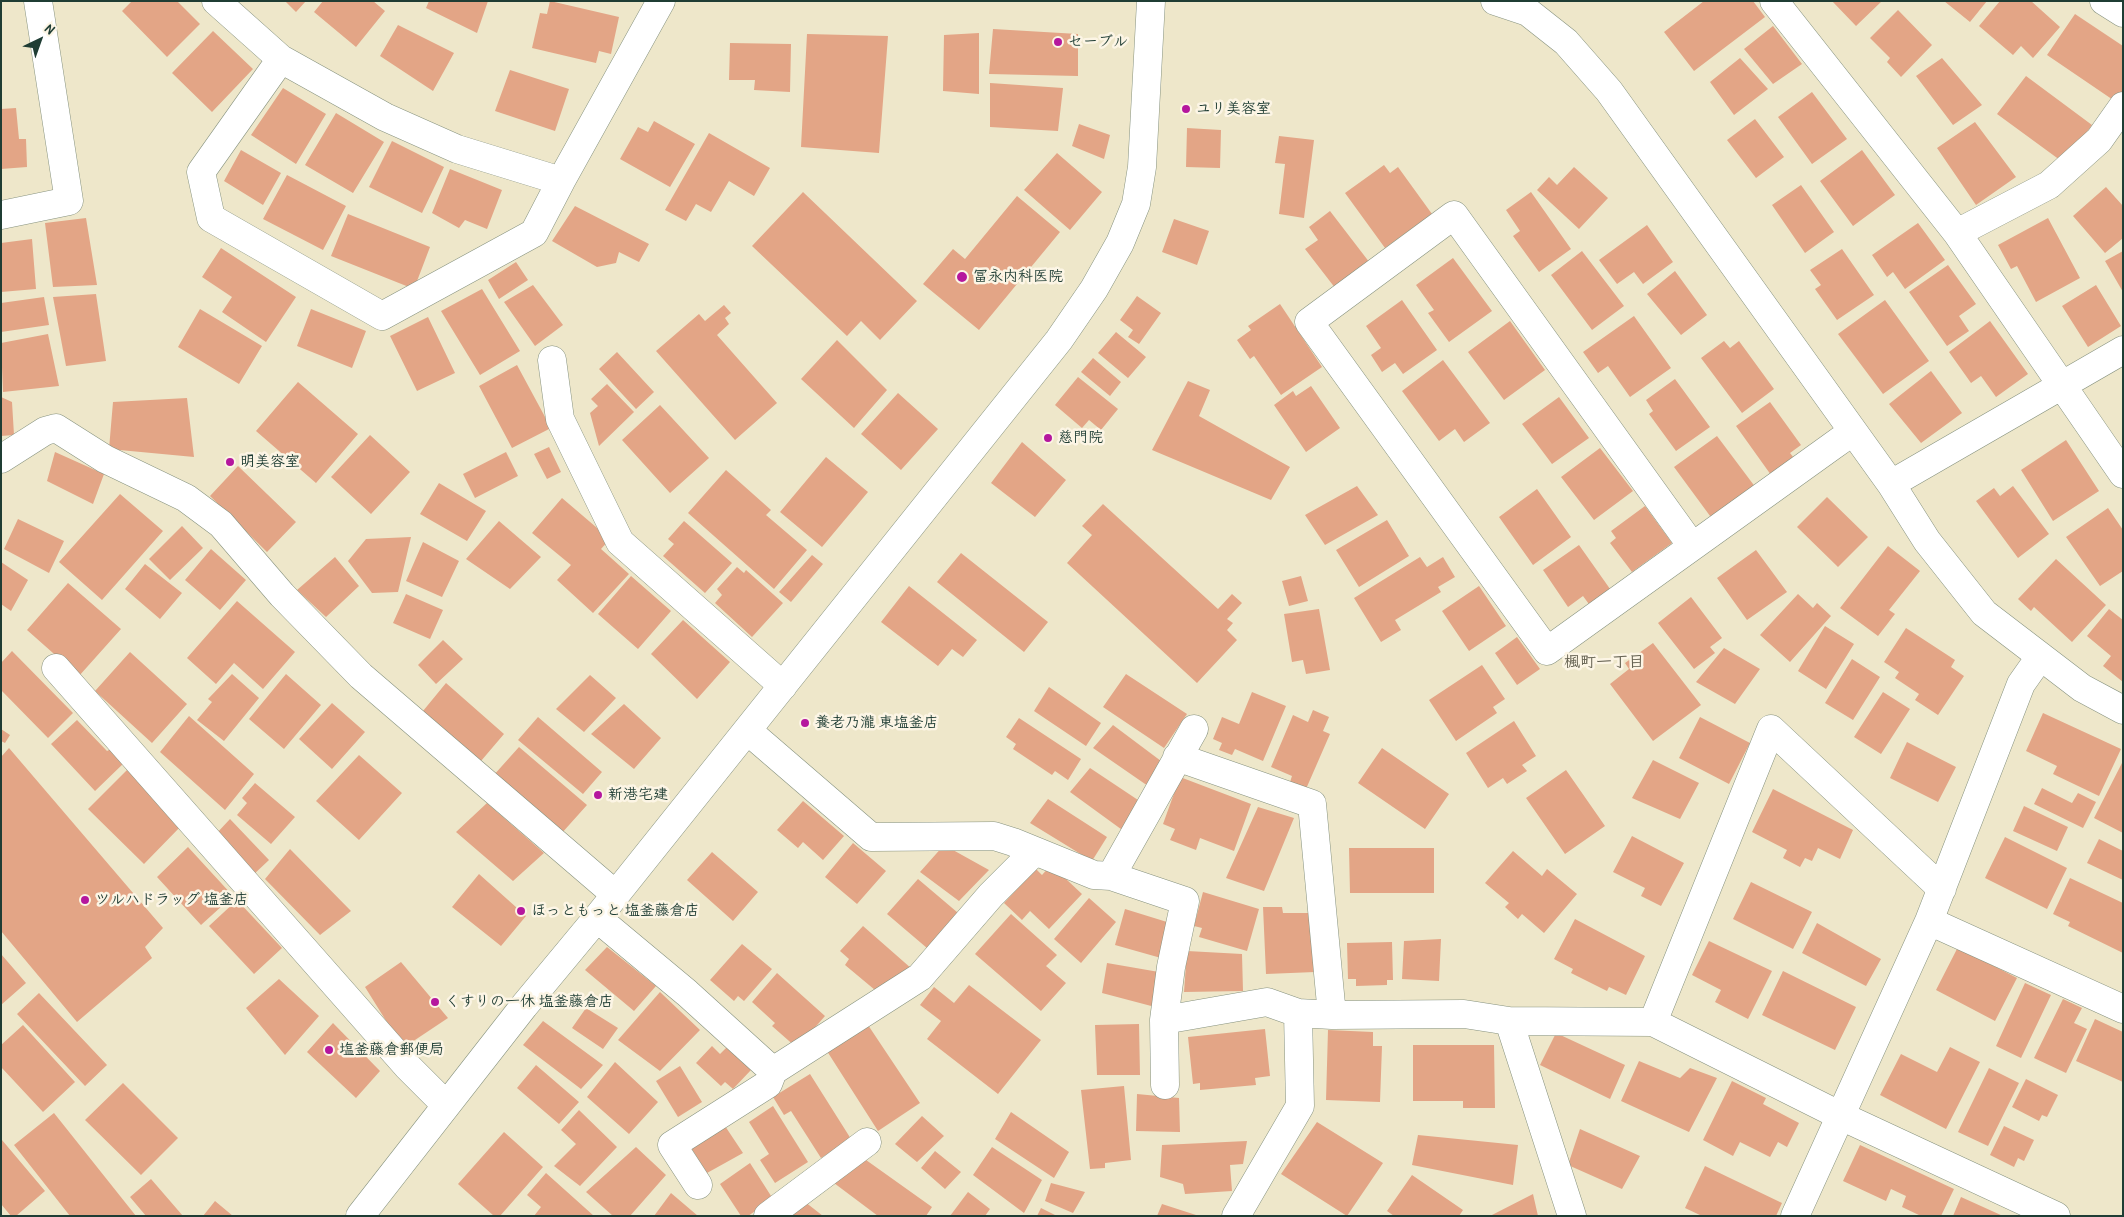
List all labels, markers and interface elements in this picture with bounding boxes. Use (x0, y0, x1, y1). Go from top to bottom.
north arrow (15, 15, 65, 65)
text: N (41, 19, 59, 38)
place label: セーブル (1068, 33, 1128, 51)
marker: セーブル (1052, 36, 1064, 48)
place label: ユリ美容室 (1196, 100, 1271, 118)
marker: ユリ美容室 (1180, 103, 1192, 115)
place label: 冨永内科医院 (973, 268, 1063, 286)
marker: 冨永内科医院 (955, 270, 969, 284)
place label: 慈門院 (1058, 429, 1103, 447)
marker: 慈門院 (1042, 432, 1054, 444)
place label: 明美容室 (240, 453, 300, 471)
marker: 明美容室 (224, 456, 236, 468)
district label: 楓町一丁目 (1564, 653, 1644, 673)
place label: 養老乃瀧 東塩釜店 (815, 714, 938, 732)
marker: 養老乃瀧 東塩釜店 (799, 717, 811, 729)
place label: 新港宅建 (608, 786, 668, 804)
marker: 新港宅建 (592, 789, 604, 801)
place label: ツルハドラッグ 塩釜店 (95, 891, 248, 909)
marker: ツルハドラッグ 塩釜店 (79, 894, 91, 906)
place label: ほっともっと 塩釜藤倉店 (531, 902, 699, 920)
marker: ほっともっと 塩釜藤倉店 (515, 905, 527, 917)
place label: くすりの一休 塩釜藤倉店 (445, 993, 613, 1011)
marker: くすりの一休 塩釜藤倉店 (429, 996, 441, 1008)
place label: 塩釜藤倉郵便局 (339, 1041, 444, 1059)
marker: 塩釜藤倉郵便局 (323, 1044, 335, 1056)

